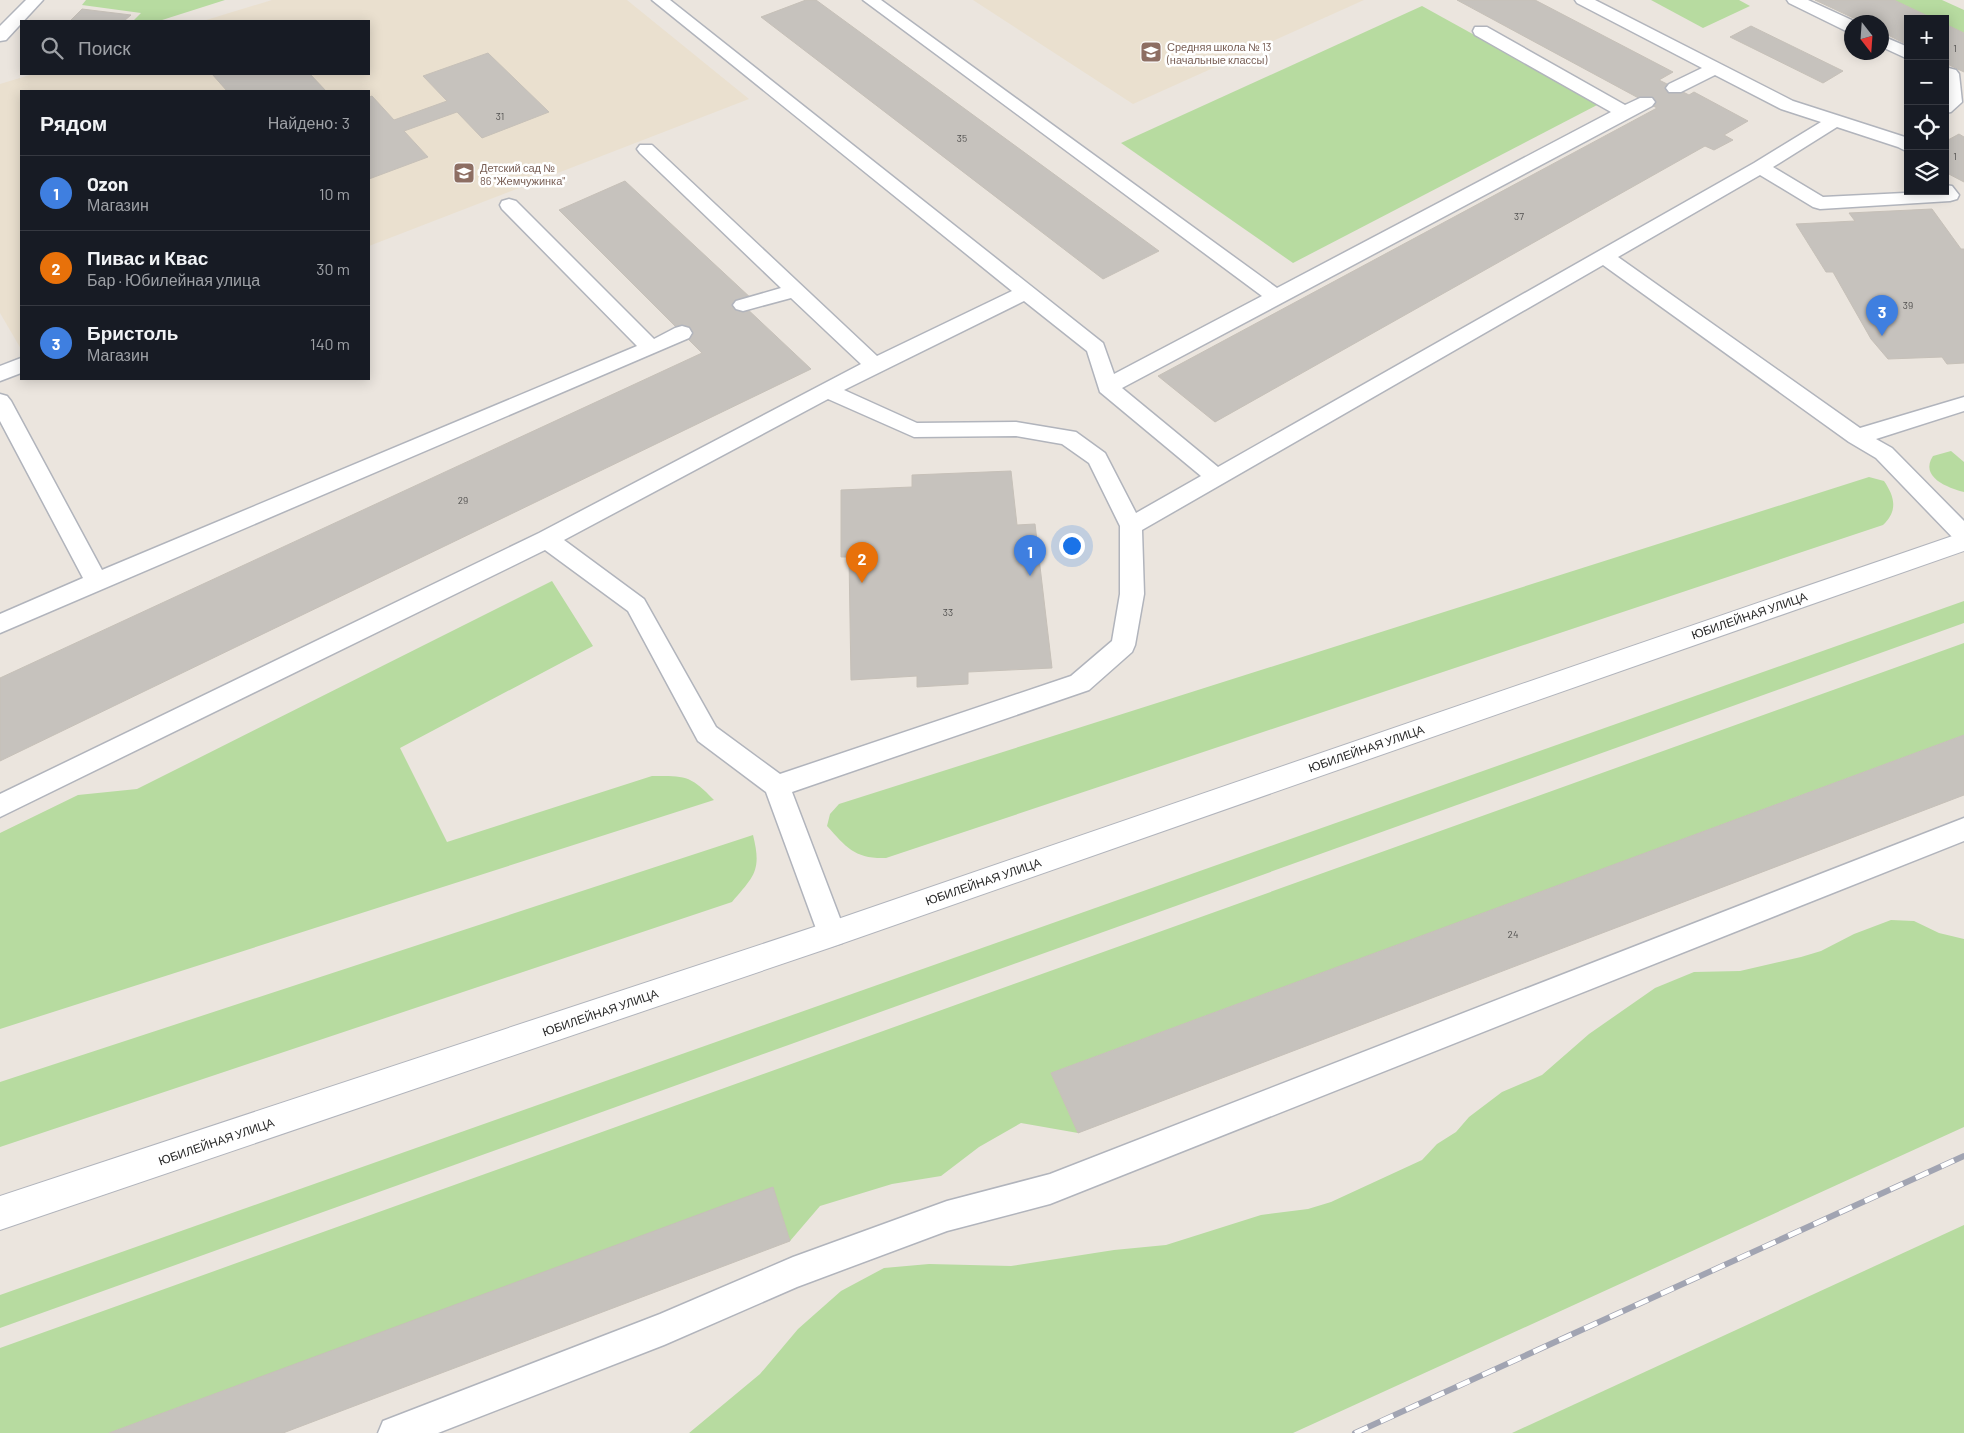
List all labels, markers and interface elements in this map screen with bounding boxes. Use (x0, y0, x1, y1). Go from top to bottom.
north arrow (1844, 15, 1889, 60)
map controls (1904, 15, 1949, 195)
button: + (1904, 15, 1949, 60)
search box (20, 20, 370, 75)
icon: search (38, 34, 66, 62)
text: Поиск (78, 36, 131, 59)
school or university icon: Средняя школа № 13 (начальные классы) (1139, 40, 1163, 64)
place label: Средняя школа № 13 (начальные классы) (1166, 40, 1271, 66)
house number: 1 (1953, 42, 1957, 54)
button: − (1904, 60, 1949, 105)
button: locate (1904, 105, 1949, 150)
text: Рядом (40, 110, 107, 135)
house number: 31 (496, 110, 504, 122)
text: Найдено: 3 (268, 113, 350, 132)
house number: 35 (957, 132, 967, 144)
button: layers (1904, 150, 1949, 195)
house number: 1 (1953, 150, 1957, 162)
school or university icon: Детский сад № 86 "Жемчужинка" (452, 161, 476, 185)
place label: Детский сад № 86 "Жемчужинка" (480, 161, 565, 187)
text: Ozon (87, 172, 129, 195)
text: 1 (53, 184, 59, 203)
text: 10 m (319, 184, 350, 203)
text: Магазин (87, 195, 149, 214)
house number: 37 (1514, 210, 1524, 222)
text: Пивас и Квас (87, 246, 208, 269)
text: 2 (52, 259, 60, 278)
text: 30 m (316, 259, 350, 278)
text: Бар · Юбилейная улица (87, 270, 260, 289)
pin: 3 (1866, 295, 1898, 336)
house number: 39 (1903, 299, 1913, 311)
text: Бристоль (87, 321, 178, 344)
text: 3 (52, 334, 60, 353)
text: 140 m (310, 334, 350, 353)
text: Магазин (87, 345, 149, 364)
house number: 29 (458, 494, 468, 506)
your location (1059, 533, 1085, 559)
pin: 1 (1014, 535, 1046, 576)
pin: 2 (846, 542, 878, 583)
street label: ЮБИЛЕЙНАЯ УЛИЦА (1689, 589, 1809, 642)
house number: 33 (943, 606, 953, 618)
street label: ЮБИЛЕЙНАЯ УЛИЦА (1306, 722, 1426, 775)
street label: ЮБИЛЕЙНАЯ УЛИЦА (923, 855, 1043, 908)
house number: 24 (1508, 928, 1518, 940)
street label: ЮБИЛЕЙНАЯ УЛИЦА (540, 986, 660, 1039)
street label: ЮБИЛЕЙНАЯ УЛИЦА (156, 1115, 276, 1168)

